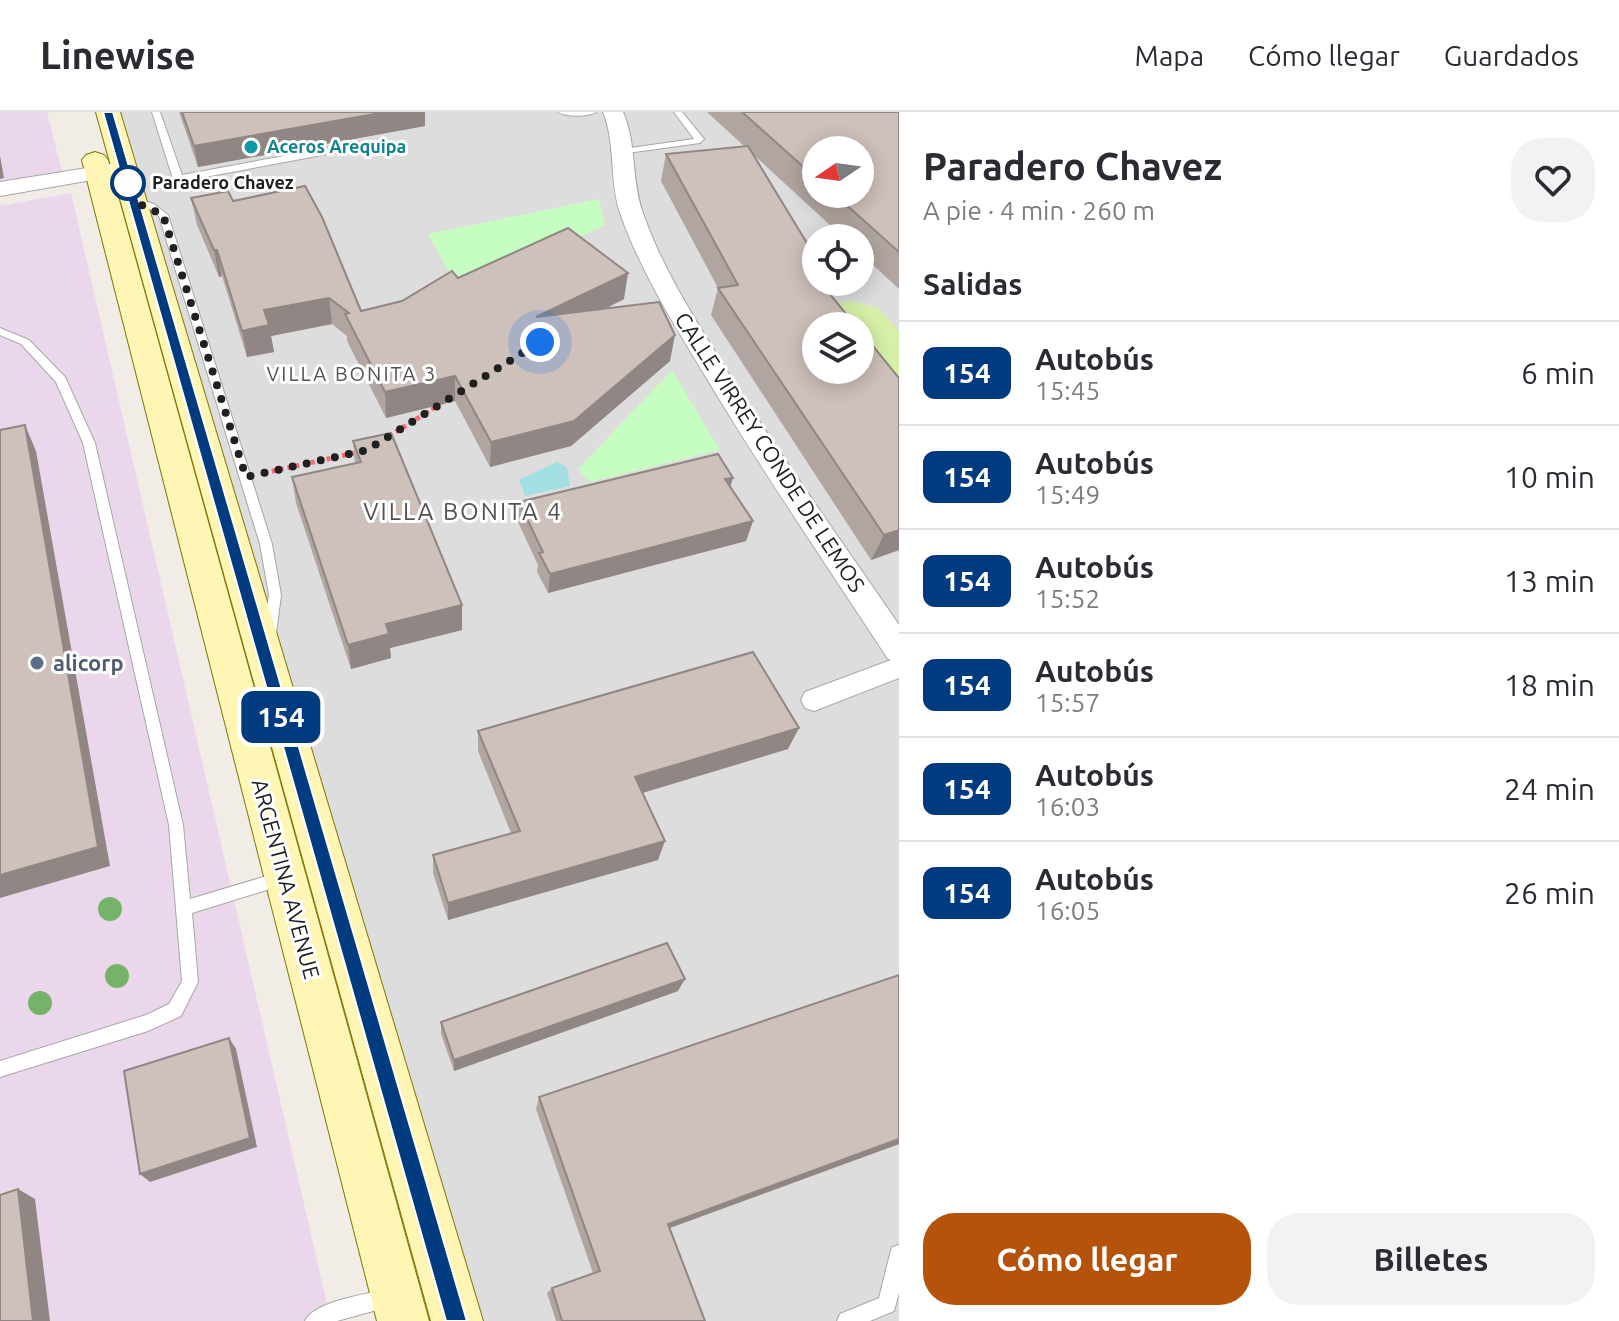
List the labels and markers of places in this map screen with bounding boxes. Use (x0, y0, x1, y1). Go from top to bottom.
place label: Aceros Arequipa (267, 136, 406, 156)
marker: Aceros Arequipa (242, 138, 260, 156)
marker: Paradero Chavez (111, 166, 145, 200)
place label: Paradero Chavez (152, 172, 294, 192)
place label: alicorp (53, 650, 124, 675)
marker: alicorp (28, 654, 46, 672)

